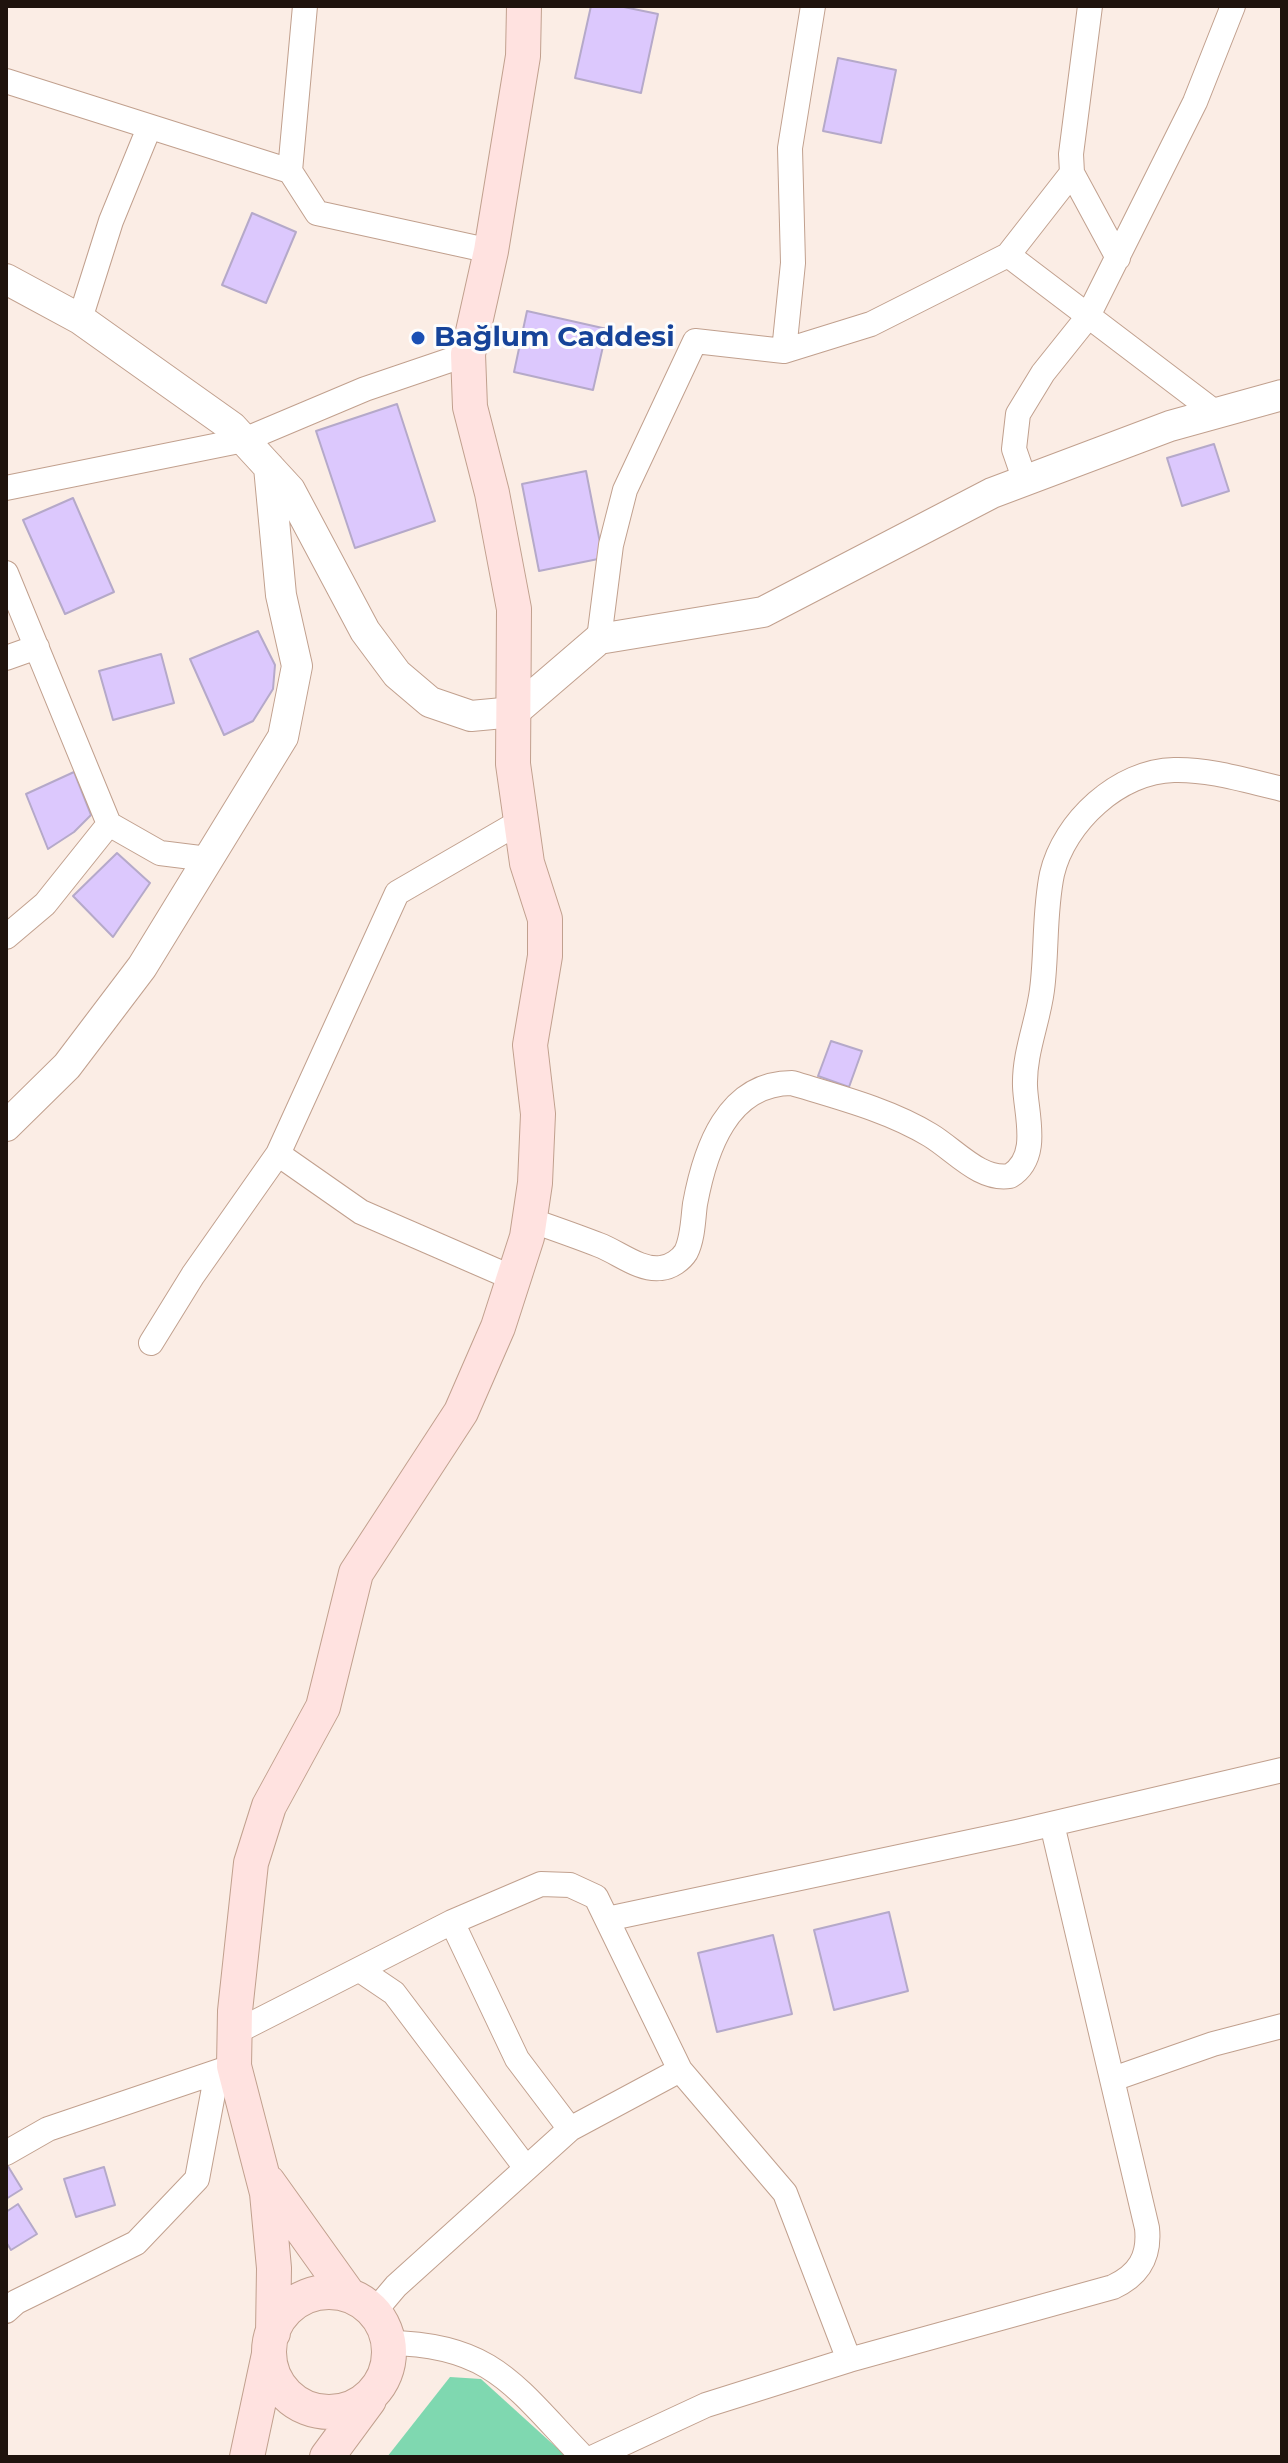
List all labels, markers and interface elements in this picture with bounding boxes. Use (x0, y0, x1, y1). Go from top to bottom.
place label: Bağlum Caddesi (434, 321, 675, 355)
marker: Bağlum Caddesi (409, 329, 427, 347)

